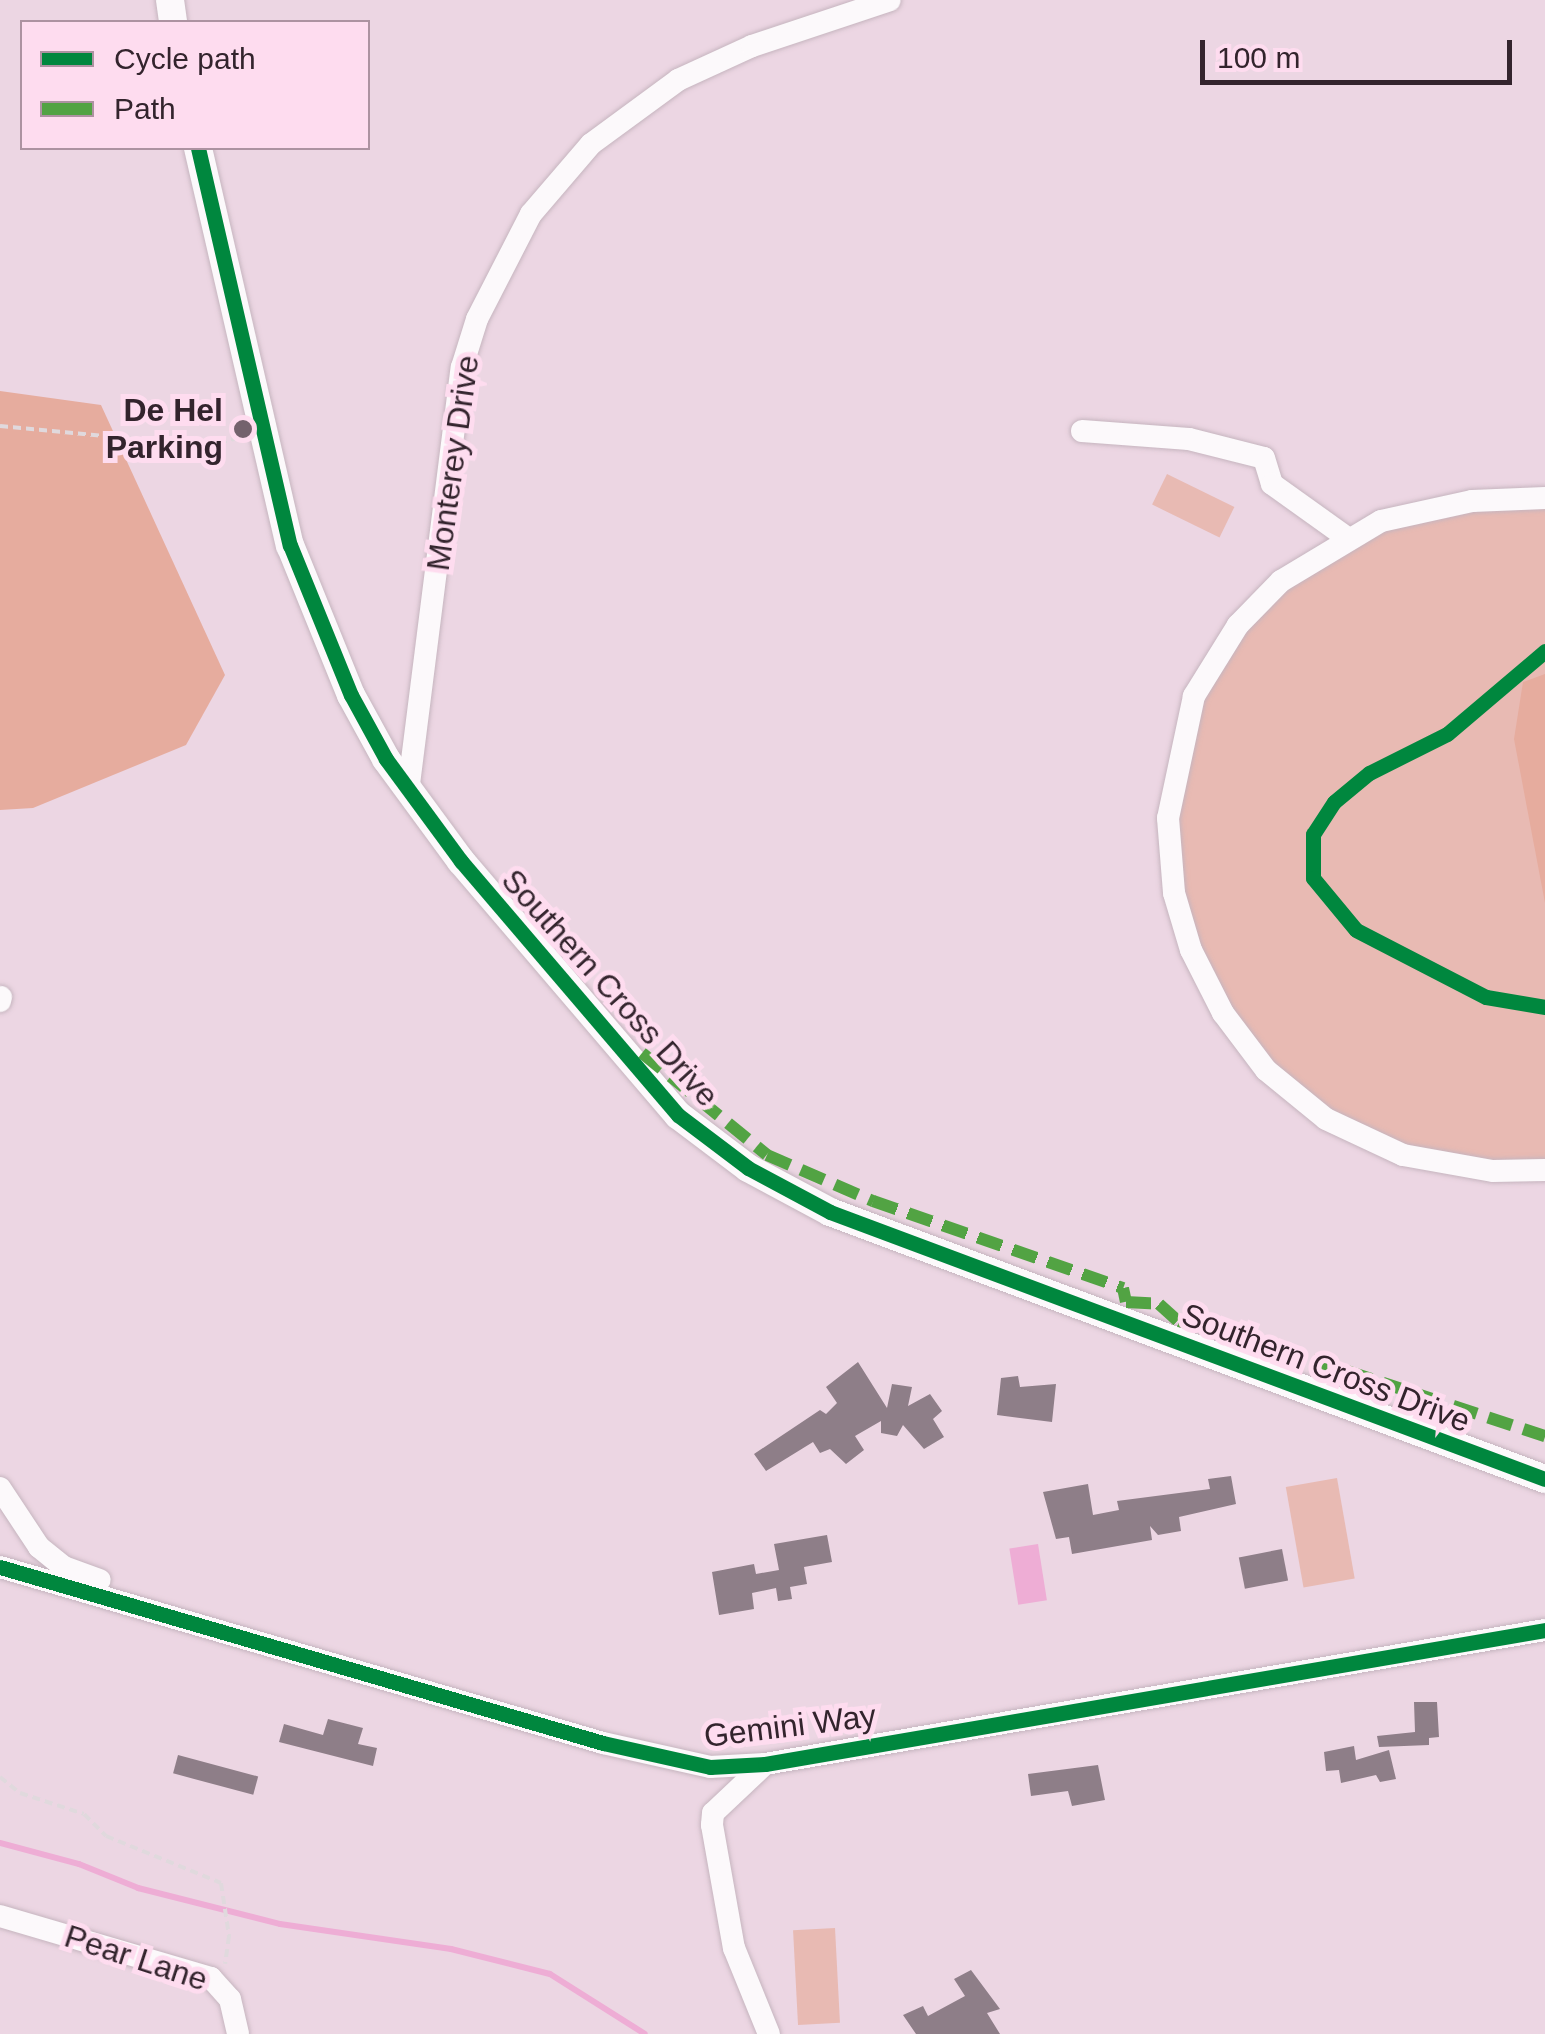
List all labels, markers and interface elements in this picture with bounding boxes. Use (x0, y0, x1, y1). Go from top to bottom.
legend (20, 20, 370, 150)
scale bar (1205, 20, 1518, 82)
text: 100 m (1217, 41, 1300, 74)
text: Cycle path (114, 42, 256, 75)
text: Path (114, 92, 176, 125)
street label: Monterey Drive (419, 353, 487, 573)
place label: De Hel Parking (106, 392, 223, 467)
marker: De Hel Parking (232, 418, 254, 440)
street label: Southern Cross Drive (493, 861, 727, 1115)
street label: Southern Cross Drive (1176, 1295, 1476, 1441)
street label: Gemini Way (702, 1696, 878, 1756)
street label: Pear Lane (60, 1917, 212, 1999)

